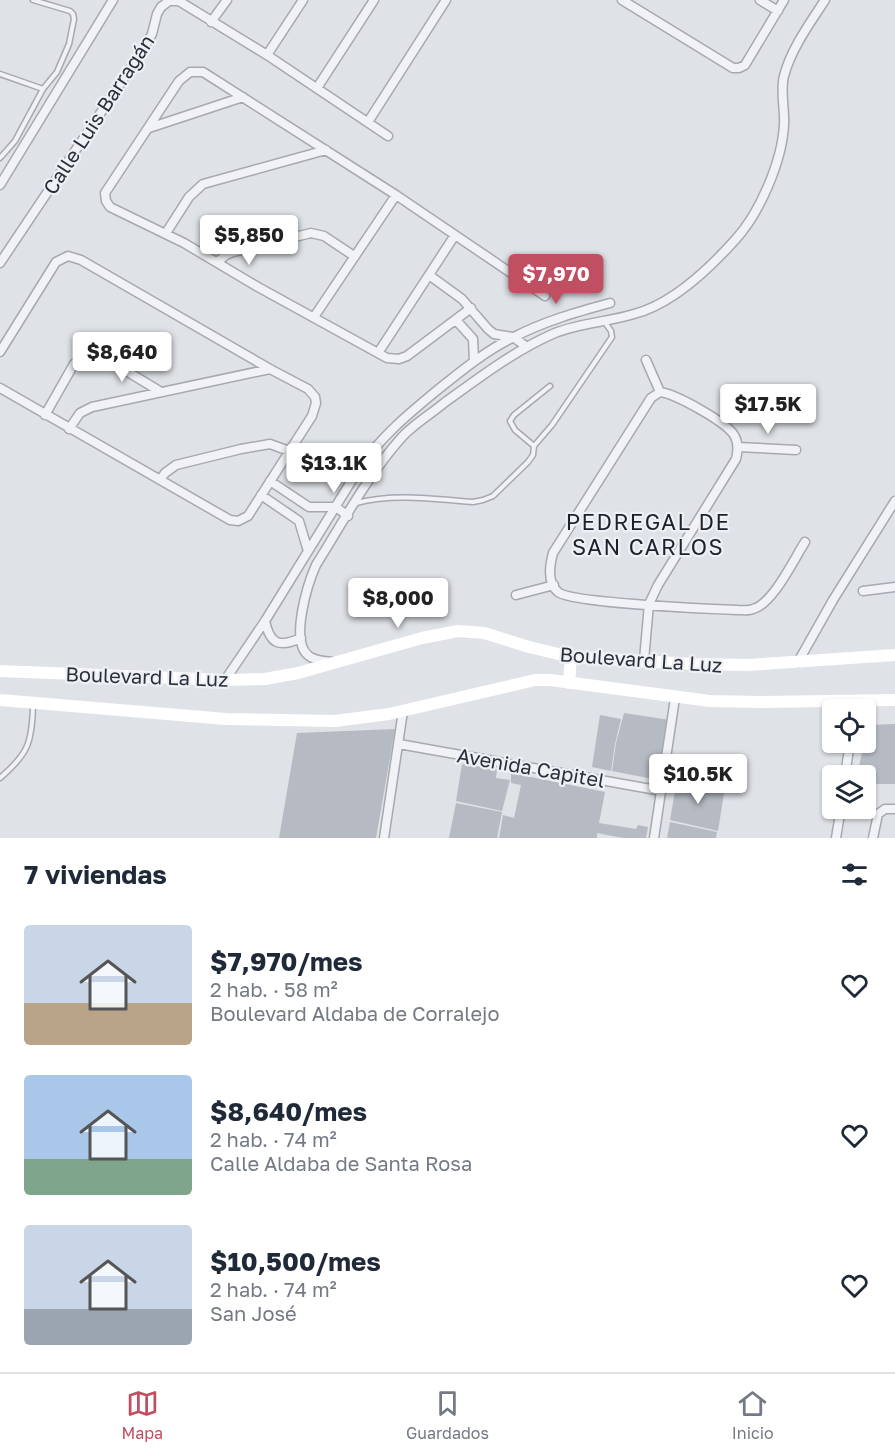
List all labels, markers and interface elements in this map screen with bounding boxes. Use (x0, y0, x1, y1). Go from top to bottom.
street label: Calle Luis Barragán (37, 30, 159, 198)
pin: $5,850 (200, 215, 298, 266)
text: $5,850 (214, 222, 284, 246)
pin: $7,970 (507, 254, 605, 305)
text: $7,970 (522, 261, 590, 285)
pin: $8,640 (73, 332, 171, 383)
text: $8,640 (87, 339, 157, 363)
pin: $17.5K (719, 384, 817, 435)
text: $17.5K (734, 391, 802, 415)
pin: $13.1K (285, 443, 383, 494)
text: $13.1K (300, 450, 368, 474)
district label: PEDREGAL DE SAN CARLOS (566, 508, 730, 560)
pin: $8,000 (349, 578, 447, 629)
text: $8,000 (362, 585, 434, 609)
street label: Boulevard La Luz (559, 641, 723, 677)
street label: Boulevard La Luz (65, 661, 229, 691)
map controls (822, 699, 876, 819)
button: locate (822, 699, 876, 753)
street label: Avenida Capitel (455, 742, 607, 792)
pin: $10.5K (649, 754, 747, 805)
text: $10.5K (663, 761, 733, 785)
button: layers (822, 765, 876, 819)
icon: filters (838, 858, 871, 891)
text: 7 viviendas (24, 859, 167, 890)
text: $7,970/mes (210, 946, 363, 977)
icon: home (72, 949, 144, 1021)
icon: heart (838, 969, 871, 1002)
text: 2 hab. · 58 m² (210, 977, 338, 1001)
text: Boulevard Aldaba de Corralejo (210, 1001, 499, 1025)
text: $8,640/mes (210, 1096, 367, 1127)
icon: home (72, 1099, 144, 1171)
icon: heart (838, 1119, 871, 1152)
text: 2 hab. · 74 m² (210, 1127, 337, 1151)
text: Calle Aldaba de Santa Rosa (210, 1151, 472, 1175)
text: $10,500/mes (210, 1246, 381, 1277)
icon: home (72, 1249, 144, 1321)
icon: heart (838, 1269, 871, 1302)
text: 2 hab. · 74 m² (210, 1277, 337, 1301)
text: San José (210, 1301, 297, 1325)
tab: Mapa (121, 1387, 163, 1443)
tab: Guardados (406, 1387, 489, 1443)
tab: Inicio (732, 1387, 774, 1443)

